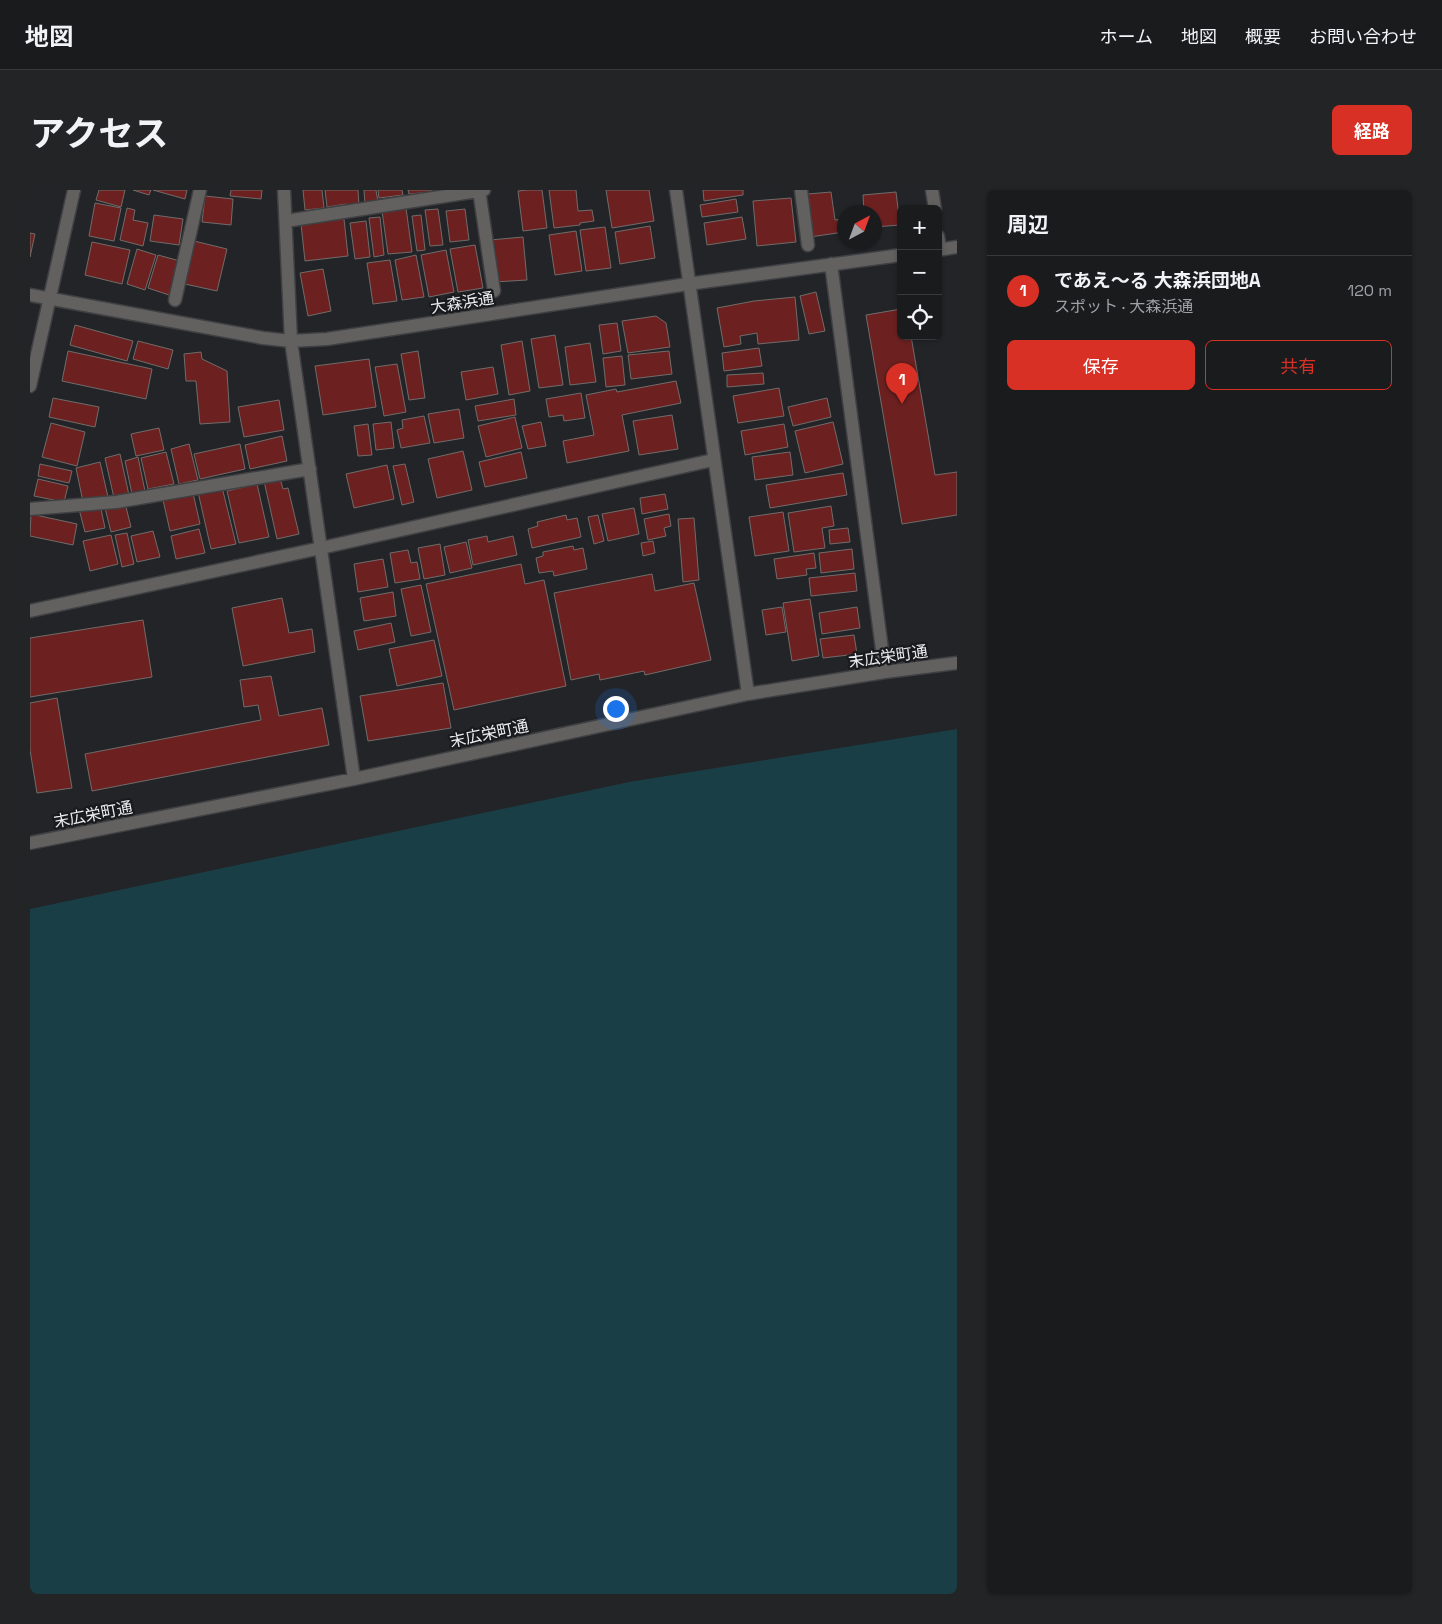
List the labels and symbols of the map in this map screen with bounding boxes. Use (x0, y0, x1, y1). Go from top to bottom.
north arrow (837, 205, 882, 250)
street label: 大森浜通 (429, 287, 495, 318)
pin: 1 (886, 363, 918, 404)
street label: 末広栄町通 (847, 641, 929, 672)
your location (603, 696, 629, 722)
street label: 末広栄町通 (448, 715, 530, 752)
street label: 末広栄町通 (52, 797, 134, 832)

